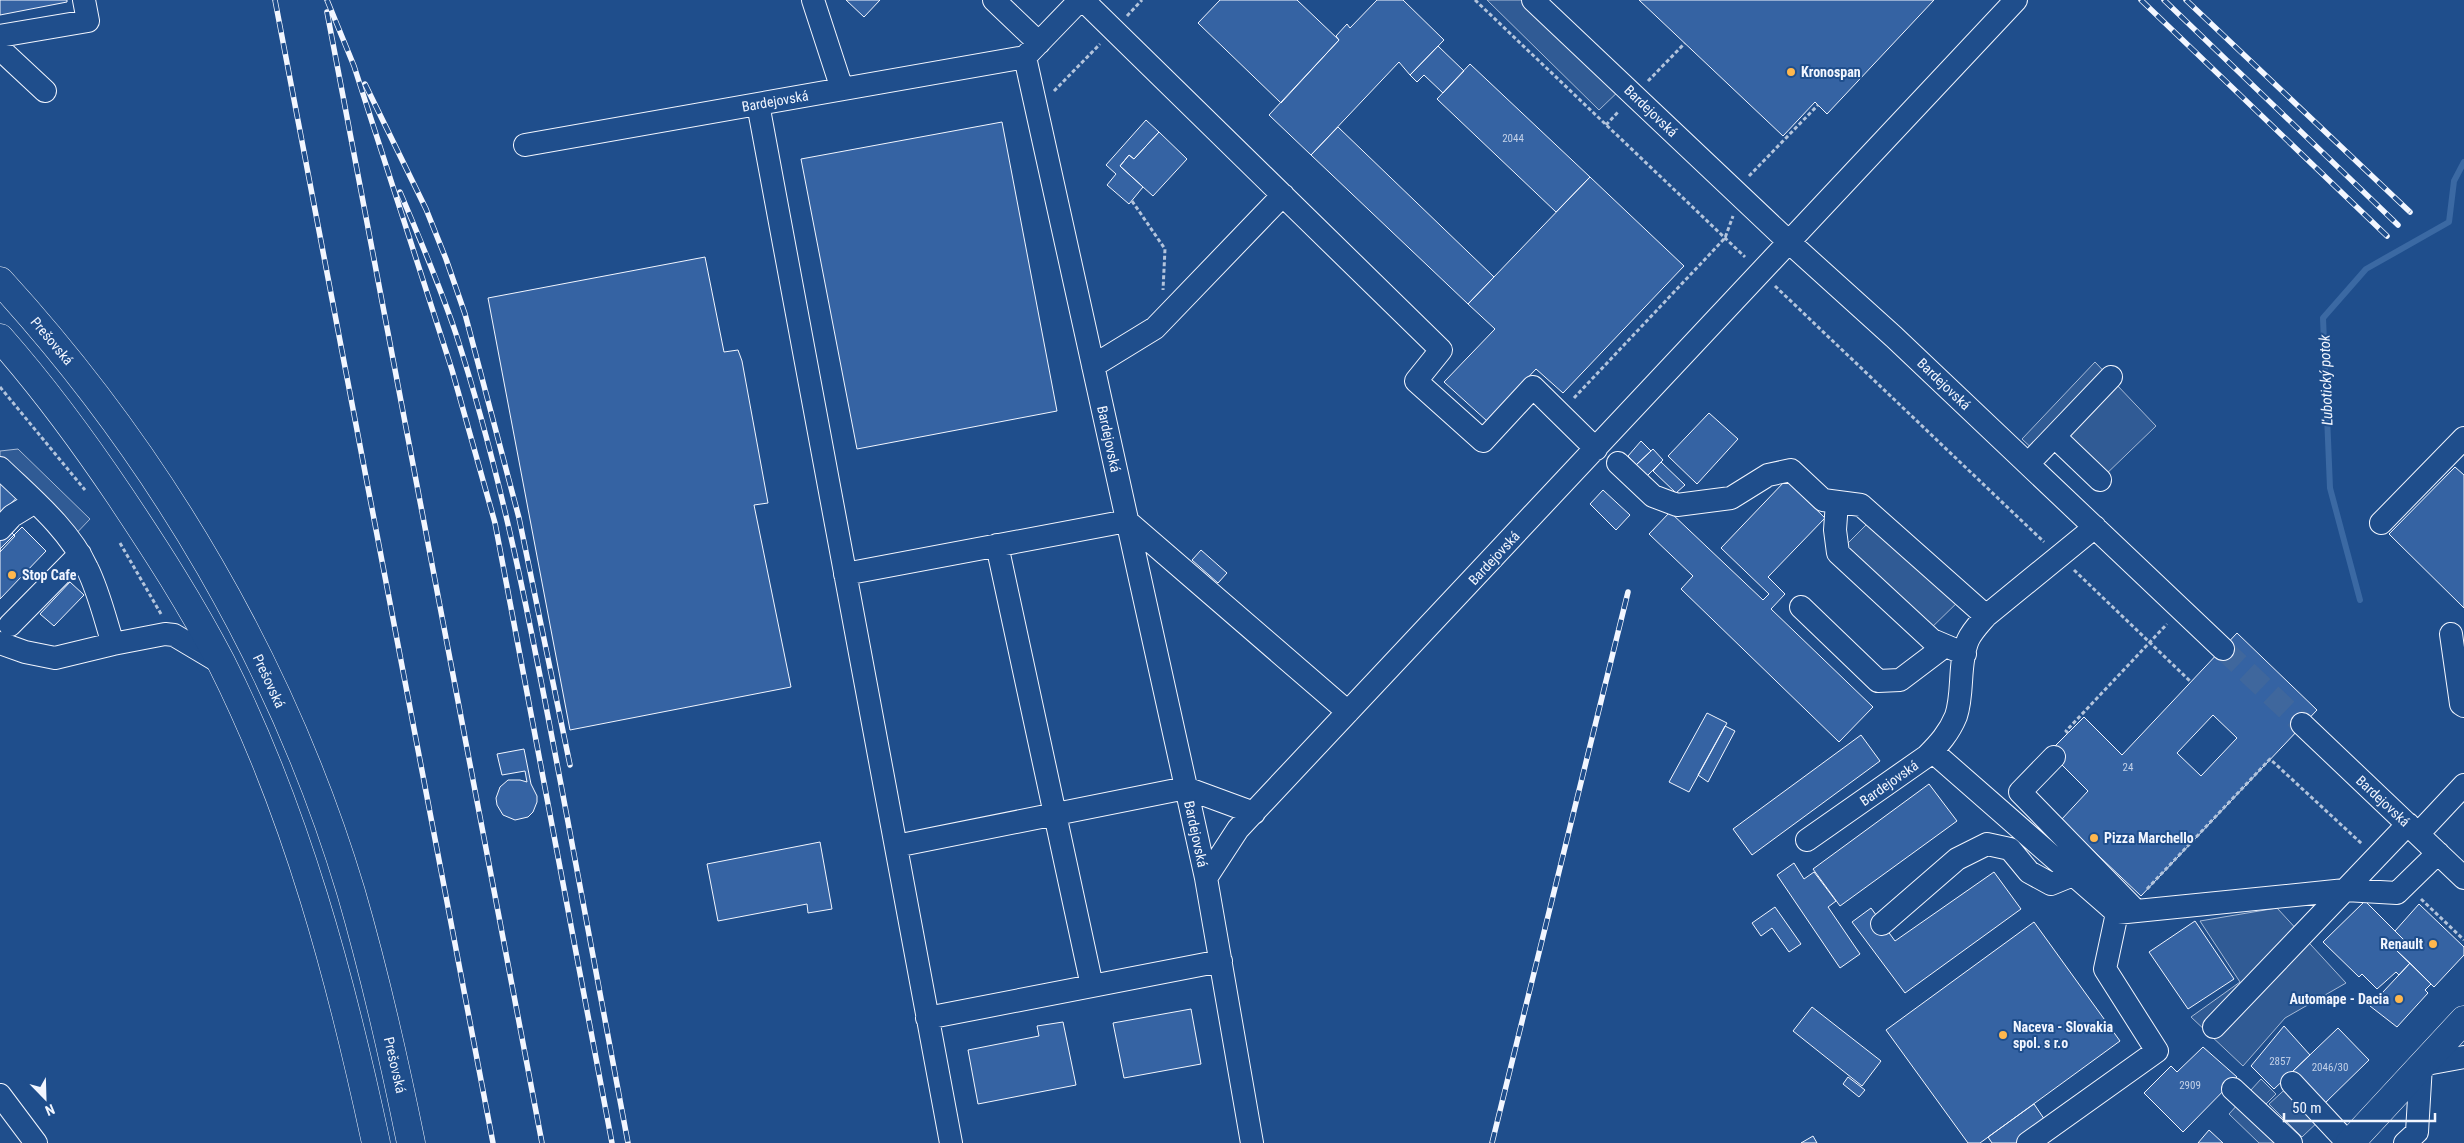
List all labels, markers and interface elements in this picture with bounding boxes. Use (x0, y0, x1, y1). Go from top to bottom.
place label: Kronospan (1801, 64, 1861, 80)
marker: Kronospan (1785, 66, 1797, 78)
street label: Bardejovská (1621, 82, 1681, 140)
street label: Bardejovská (740, 87, 810, 115)
house number: 2044 (1502, 132, 1524, 145)
street label: Prešovská (28, 314, 76, 368)
water label: Ľubotický potok (2315, 334, 2337, 426)
street label: Bardejovská (1914, 355, 1974, 413)
street label: Bardejovská (1094, 404, 1124, 474)
street label: Bardejovská (1465, 528, 1523, 588)
place label: Stop Cafe (22, 567, 77, 583)
marker: Stop Cafe (6, 569, 18, 581)
street label: Prešovská (250, 652, 288, 710)
street label: Bardejovská (1857, 757, 1921, 809)
house number: 24 (2123, 761, 2134, 774)
street label: Bardejovská (2353, 772, 2413, 830)
street label: Bardejovská (1181, 799, 1211, 869)
place label: Pizza Marchello (2104, 830, 2194, 846)
marker: Pizza Marchello (2088, 832, 2100, 844)
place label: Renault (2380, 936, 2423, 952)
marker: Renault (2427, 938, 2439, 950)
place label: Automape - Dacia (2290, 991, 2389, 1007)
marker: Automape - Dacia (2393, 993, 2405, 1005)
place label: Naceva - Slovakia spol. s r.o (2013, 1019, 2113, 1051)
marker: Naceva - Slovakia spol. s r.o (1997, 1029, 2009, 1041)
street label: Prešovská (381, 1035, 409, 1095)
house number: 2857 (2269, 1055, 2291, 1068)
house number: 2046/30 (2312, 1061, 2348, 1074)
north arrow (20, 1073, 70, 1123)
house number: 2909 (2179, 1079, 2201, 1092)
scale bar (2284, 1090, 2435, 1122)
text: 50 m (2292, 1099, 2322, 1117)
text: N (43, 1101, 57, 1119)

